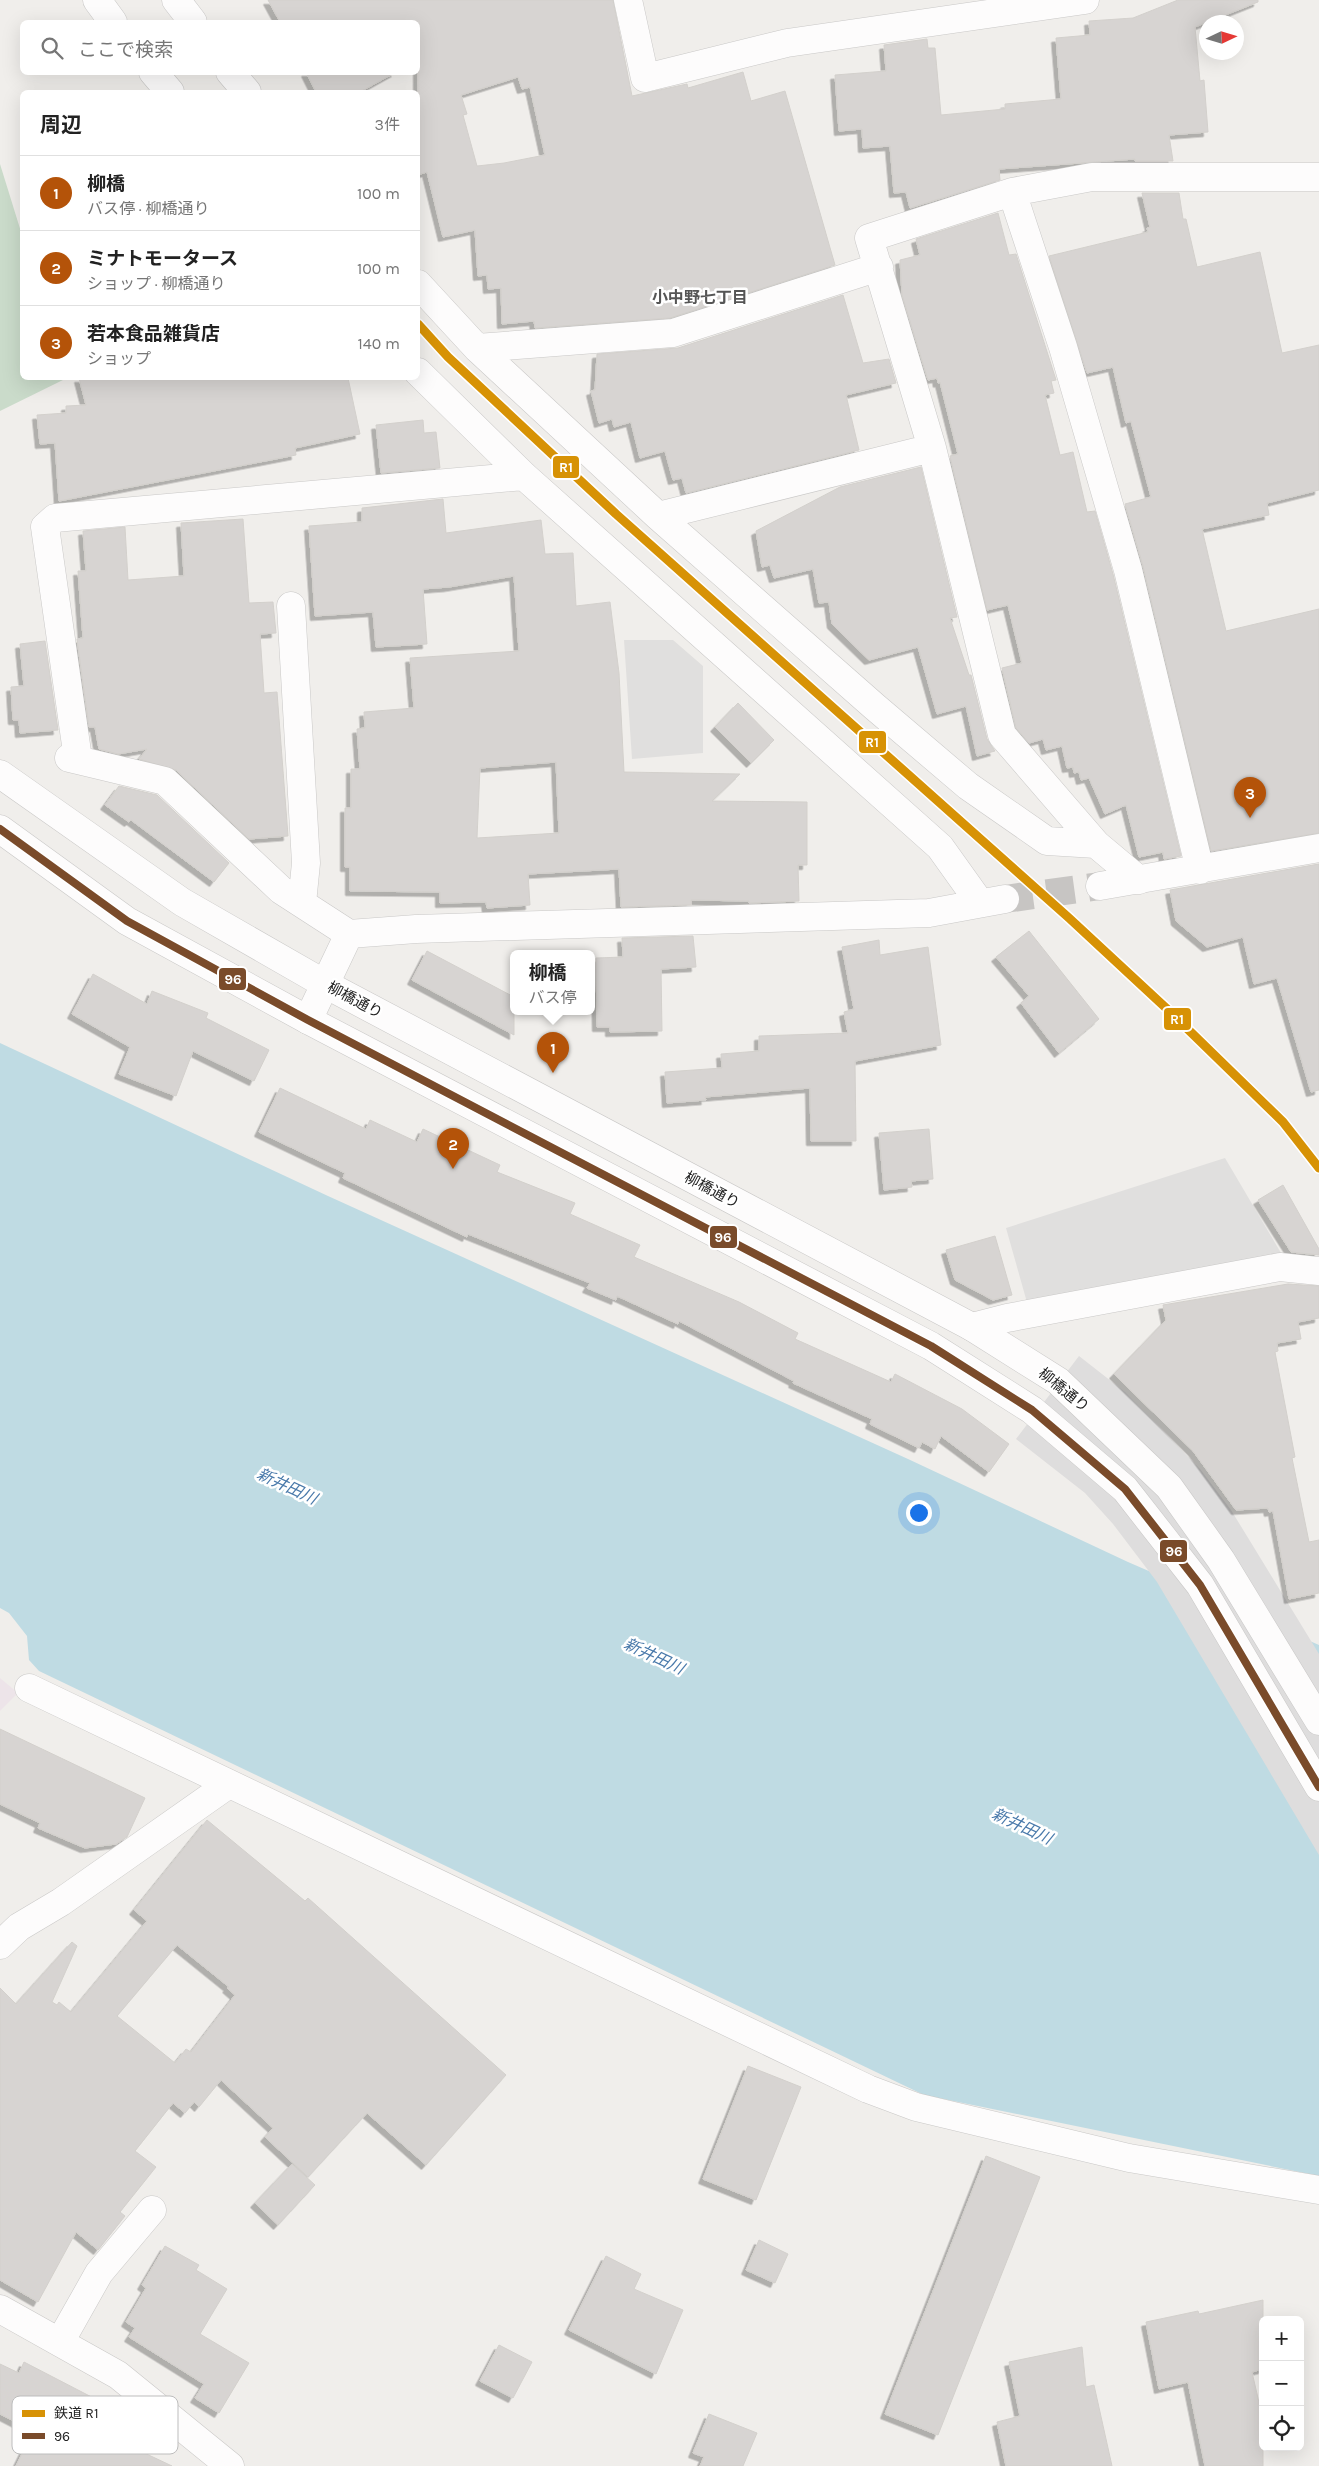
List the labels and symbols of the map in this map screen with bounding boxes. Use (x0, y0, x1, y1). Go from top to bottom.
north arrow (1199, 15, 1244, 60)
district label: 小中野七丁目 (652, 288, 748, 307)
line badge: R1 (552, 455, 580, 479)
text: R1 (559, 459, 573, 476)
line badge: R1 (858, 730, 887, 754)
text: R1 (865, 734, 879, 751)
pin: 3 (1234, 777, 1266, 818)
line badge: 96 (218, 967, 247, 991)
text: 96 (224, 971, 242, 988)
street label: 柳橋通り (324, 978, 386, 1022)
line badge: R1 (1163, 1007, 1192, 1031)
text: R1 (1170, 1011, 1184, 1028)
pin: 1 (537, 1032, 569, 1073)
pin: 2 (437, 1128, 469, 1169)
street label: 柳橋通り (681, 1168, 743, 1212)
line badge: 96 (709, 1225, 738, 1249)
text: 96 (714, 1229, 732, 1246)
street label: 柳橋通り (1035, 1364, 1093, 1416)
water label: 新井田川 (254, 1464, 322, 1509)
your location (906, 1500, 932, 1526)
line badge: 96 (1159, 1539, 1188, 1563)
text: 96 (1165, 1543, 1183, 1560)
water label: 新井田川 (621, 1634, 689, 1679)
water label: 新井田川 (989, 1804, 1057, 1849)
legend (12, 2396, 178, 2454)
text: 鉄道 R1 (54, 2405, 99, 2422)
text: 96 (54, 2428, 70, 2445)

